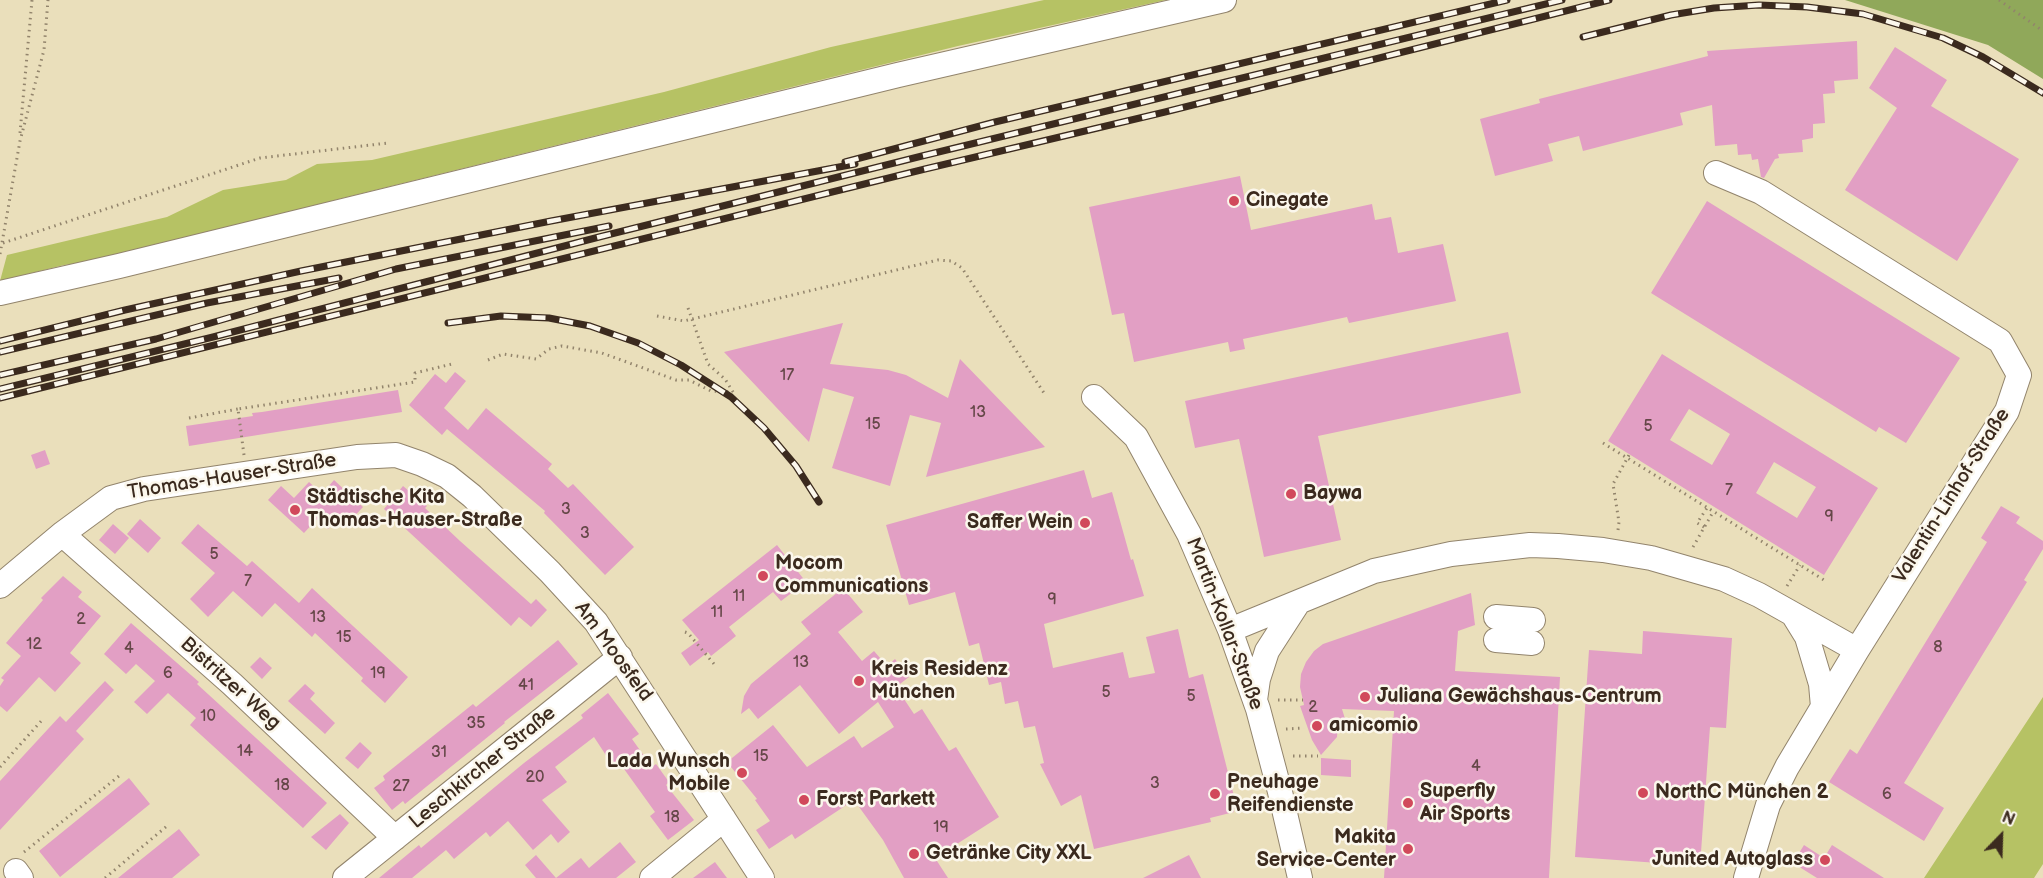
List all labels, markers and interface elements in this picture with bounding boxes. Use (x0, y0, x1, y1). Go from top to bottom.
place label: Cinegate (1246, 189, 1328, 213)
marker: Cinegate (1227, 194, 1241, 208)
house number: 17 (780, 366, 794, 386)
house number: 13 (970, 403, 986, 423)
street label: Valentin-Linhof-Straße (1888, 404, 2016, 588)
house number: 15 (865, 415, 881, 435)
house number: 5 (1643, 417, 1653, 437)
street label: Thomas-Hauser-Straße (126, 449, 338, 505)
house number: 7 (1725, 481, 1733, 501)
place label: Baywa (1303, 482, 1362, 506)
place label: Städtische Kita Thomas-Hauser-Straße (307, 486, 523, 533)
marker: Baywa (1284, 487, 1298, 501)
house number: 3 (561, 500, 571, 520)
marker: Städtische Kita Thomas-Hauser-Straße (288, 503, 302, 517)
house number: 9 (1824, 507, 1834, 527)
place label: Saffer Wein (967, 511, 1073, 535)
marker: Saffer Wein (1078, 516, 1092, 530)
house number: 3 (580, 524, 590, 544)
street label: Martin-Kollar-Straße (1180, 534, 1268, 714)
house number: 5 (209, 545, 219, 565)
place label: Mocom Communications (775, 552, 928, 599)
marker: Mocom Communications (756, 569, 770, 583)
house number: 7 (244, 572, 252, 592)
house number: 11 (733, 587, 745, 607)
house number: 9 (1047, 590, 1057, 610)
street label: Am Moosfeld (569, 598, 657, 706)
house number: 11 (711, 603, 723, 623)
house number: 13 (310, 608, 326, 628)
house number: 2 (76, 610, 86, 630)
house number: 15 (336, 628, 352, 648)
street label: Bistritzer Weg (175, 633, 285, 735)
house number: 12 (26, 635, 42, 655)
house number: 8 (1933, 638, 1943, 658)
house number: 4 (124, 639, 134, 659)
house number: 13 (793, 653, 809, 673)
place label: Kreis Residenz München (871, 658, 1008, 705)
house number: 6 (163, 664, 173, 684)
house number: 19 (370, 664, 386, 684)
marker: Kreis Residenz München (852, 674, 866, 688)
house number: 41 (518, 676, 534, 696)
house number: 5 (1101, 683, 1111, 703)
place label: Juliana Gewächshaus-Centrum (1377, 685, 1662, 709)
house number: 5 (1186, 687, 1196, 707)
marker: Juliana Gewächshaus-Centrum (1358, 690, 1372, 704)
house number: 2 (1308, 698, 1318, 718)
street label: Leschkircher Straße (405, 702, 561, 834)
house number: 10 (200, 707, 216, 727)
house number: 35 (466, 714, 486, 734)
place label: amicomio (1329, 714, 1418, 738)
marker: amicomio (1310, 719, 1324, 733)
house number: 14 (237, 742, 253, 762)
house number: 31 (431, 743, 447, 763)
house number: 15 (753, 747, 769, 767)
place label: Lada Wunsch Mobile (606, 750, 730, 797)
house number: 4 (1471, 757, 1481, 777)
marker: Lada Wunsch Mobile (735, 766, 749, 780)
house number: 20 (526, 768, 544, 788)
place label: Pneuhage Reifendienste (1227, 771, 1354, 818)
house number: 3 (1150, 774, 1160, 794)
house number: 18 (274, 776, 290, 796)
house number: 27 (392, 777, 410, 797)
place label: Superfly Air Sports (1420, 780, 1510, 827)
place label: NorthC München 2 (1655, 781, 1828, 805)
house number: 6 (1882, 785, 1892, 805)
marker: NorthC München 2 (1636, 786, 1650, 800)
marker: Pneuhage Reifendienste (1208, 787, 1222, 801)
place label: Forst Parkett (816, 788, 935, 812)
marker: Forst Parkett (797, 793, 811, 807)
marker: Superfly Air Sports (1401, 796, 1415, 810)
north arrow (1971, 806, 2031, 866)
house number: 18 (664, 808, 680, 828)
text: N (1999, 808, 2017, 830)
house number: 19 (933, 818, 949, 838)
place label: Makita Service-Center (1257, 826, 1396, 873)
place label: Getränke City XXL (926, 842, 1092, 866)
marker: Makita Service-Center (1401, 842, 1415, 856)
marker: Getränke City XXL (907, 847, 921, 861)
place label: Junited Autoglass (1652, 848, 1813, 872)
marker: Junited Autoglass (1818, 853, 1832, 867)

